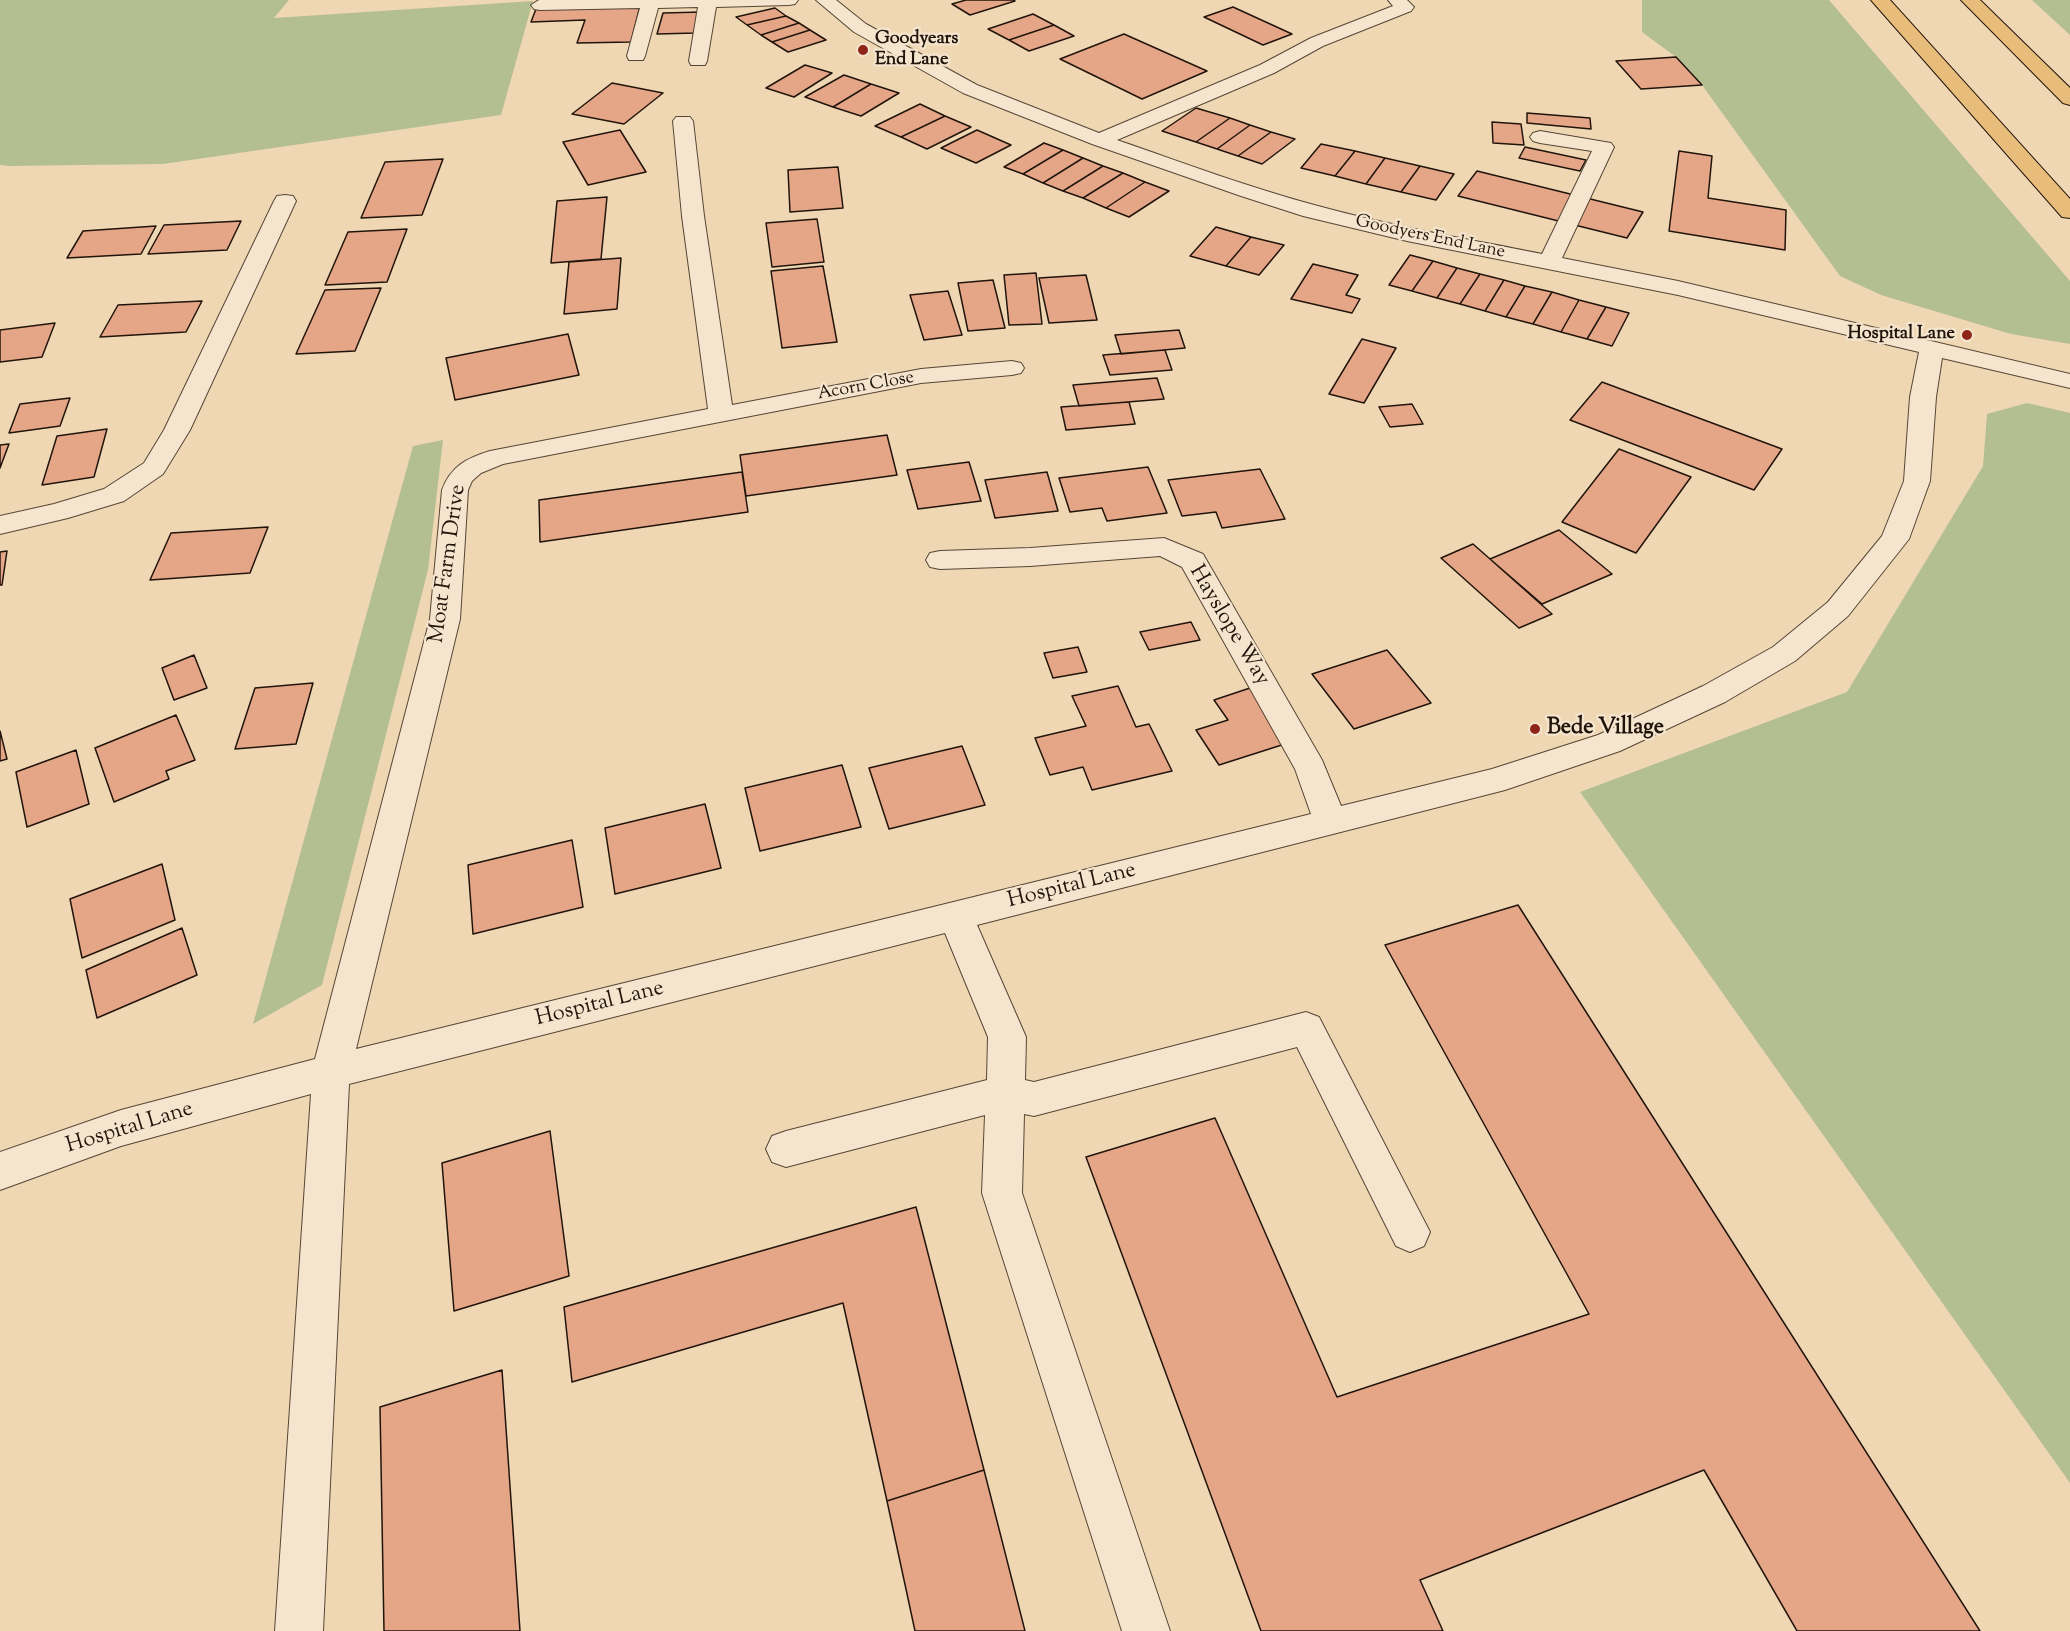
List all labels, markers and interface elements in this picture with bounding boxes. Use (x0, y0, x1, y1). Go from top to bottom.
place label: Goodyears End Lane (875, 29, 958, 72)
marker: Goodyears End Lane (856, 43, 870, 57)
street label: Goodyers End Lane (1353, 212, 1507, 264)
place label: Hospital Lane (1848, 324, 1955, 346)
marker: Hospital Lane (1960, 328, 1974, 342)
street label: Acorn Close (816, 368, 916, 406)
street label: Moat Farm Drive (425, 483, 473, 645)
street label: Hayslope Way (1182, 561, 1274, 691)
place label: Bede Village (1547, 716, 1664, 742)
marker: Bede Village (1528, 722, 1542, 736)
street label: Hospital Lane (1005, 858, 1139, 916)
street label: Hospital Lane (533, 976, 667, 1034)
street label: Hospital Lane (63, 1097, 197, 1161)

